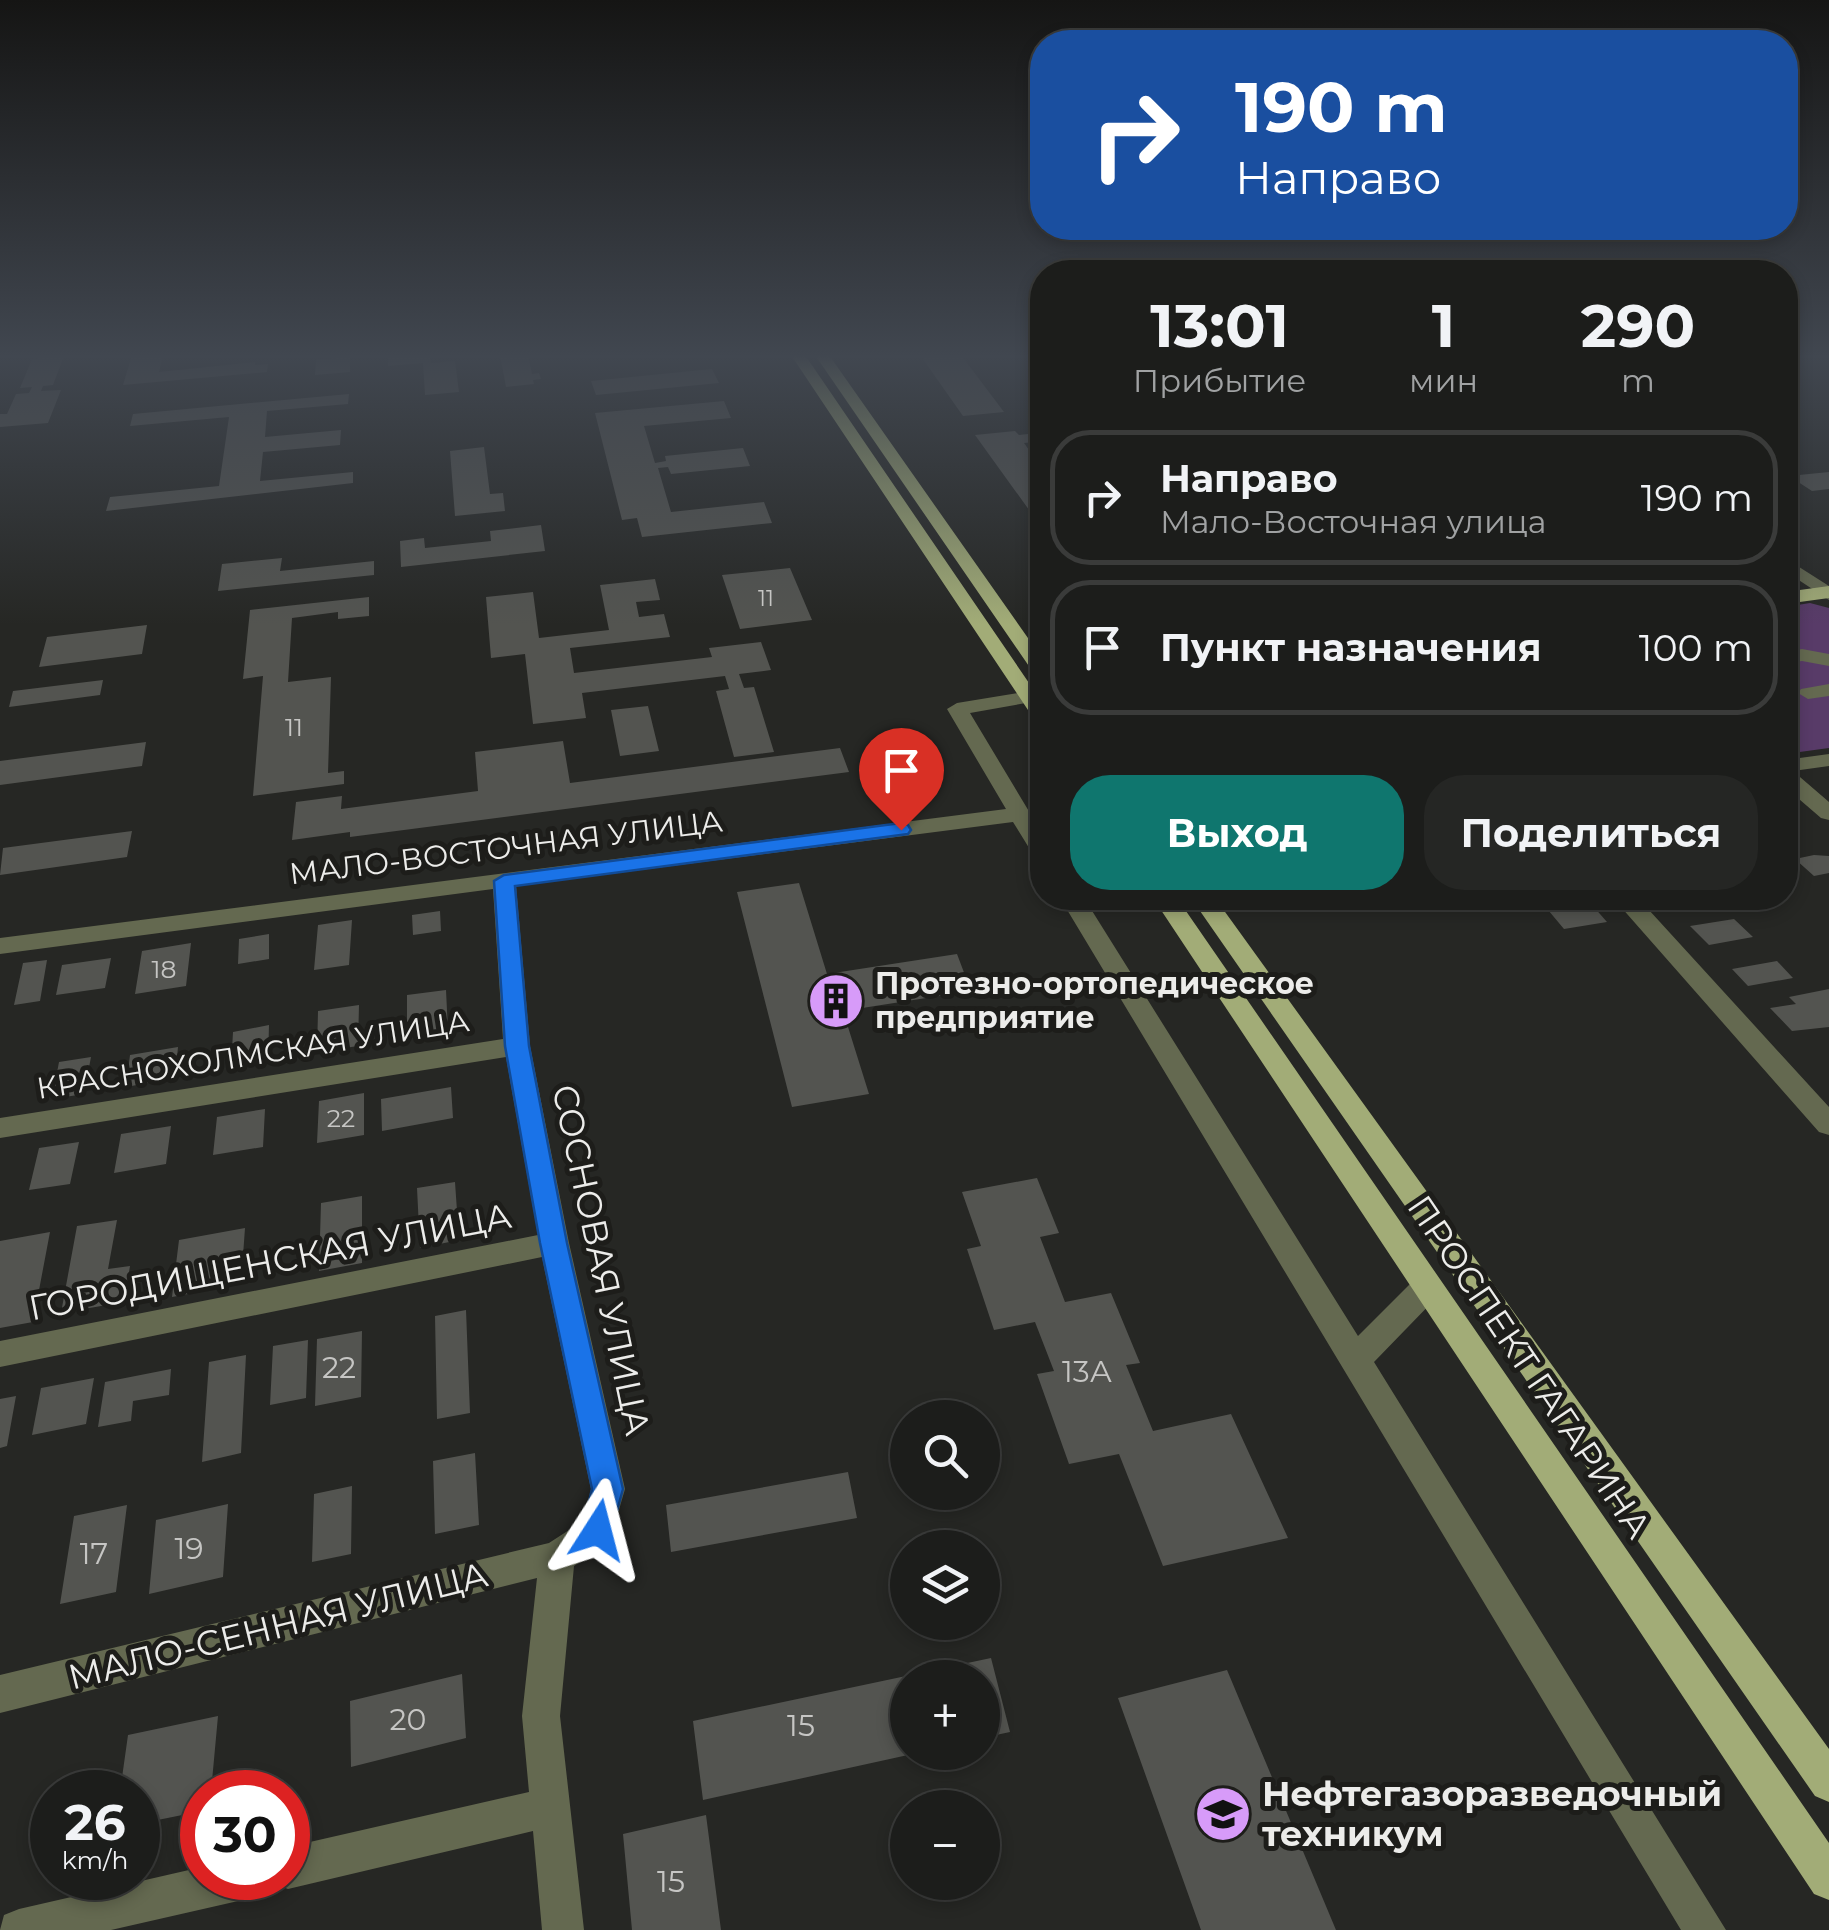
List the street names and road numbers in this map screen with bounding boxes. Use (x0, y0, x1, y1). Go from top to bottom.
street label: МАЛО-ВОСТОЧНАЯ УЛИЦА (287, 803, 725, 892)
street label: КРАСНОХОЛМСКАЯ УЛИЦА (34, 1002, 472, 1107)
street label: СОСНОВАЯ УЛИЦА (543, 1081, 660, 1439)
street label: ПРОСПЕКТ ГАГАРИНА (1398, 1187, 1660, 1546)
street label: ГОРОДИЩЕНСКАЯ УЛИЦА (25, 1194, 515, 1329)
street label: МАЛО-СЕННАЯ УЛИЦА (64, 1553, 492, 1698)

